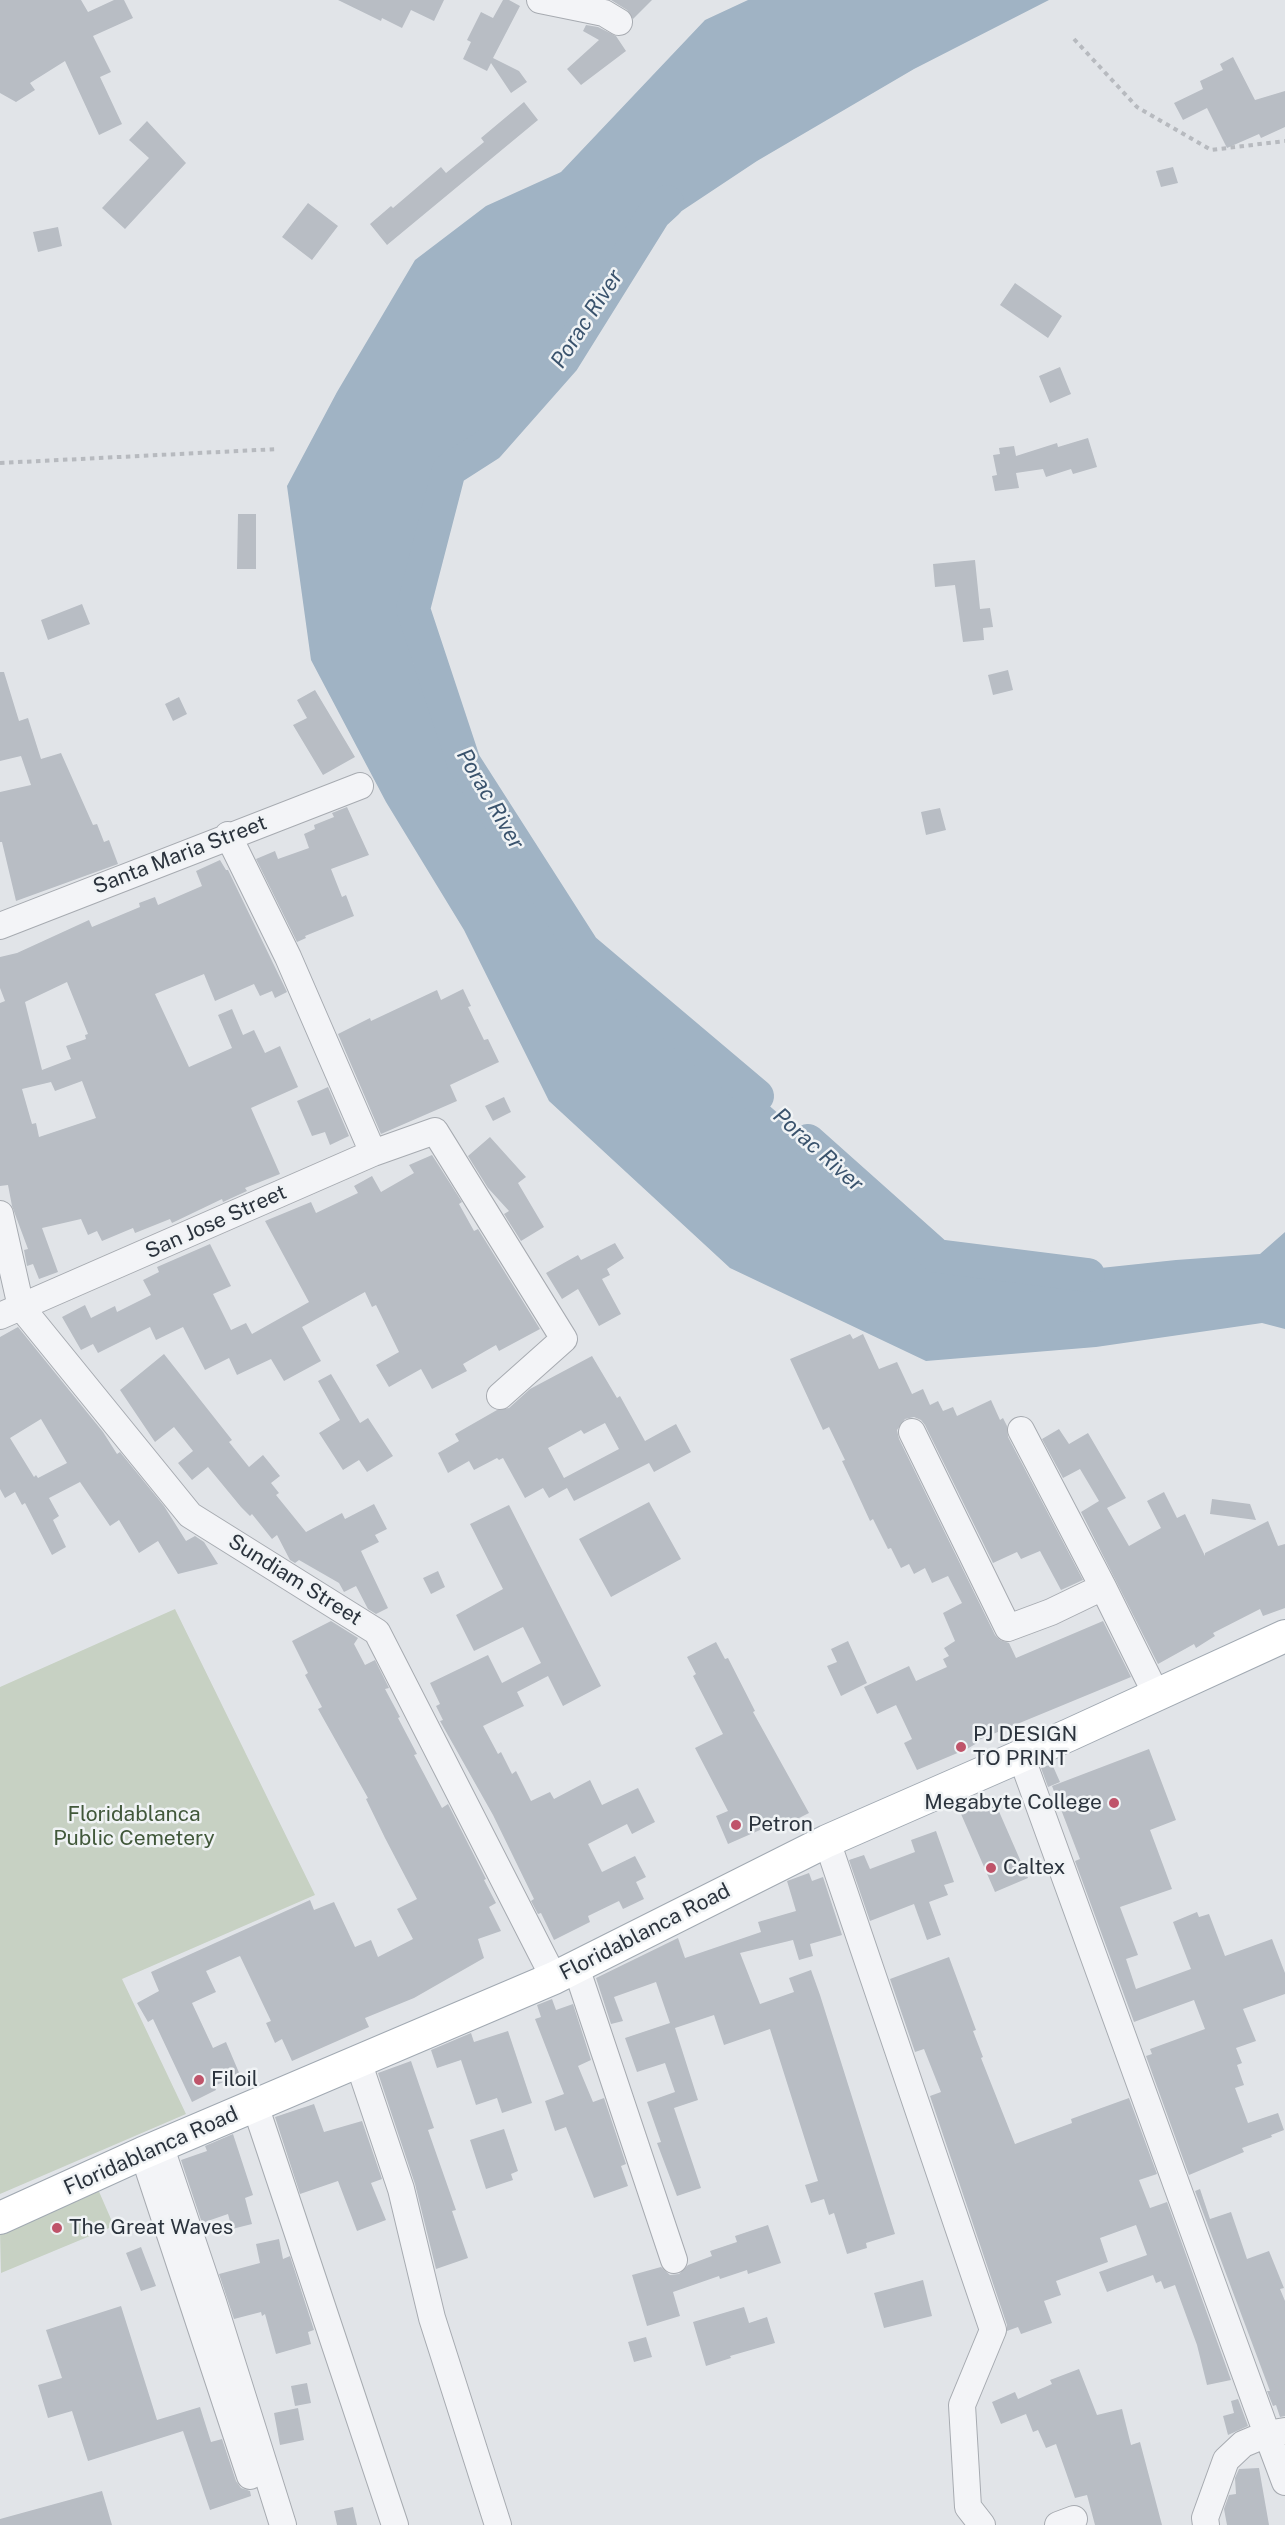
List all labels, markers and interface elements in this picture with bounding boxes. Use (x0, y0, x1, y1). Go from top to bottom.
water label: Porac River (545, 265, 629, 373)
water label: Porac River (451, 744, 529, 854)
street label: Santa Maria Street (90, 810, 270, 900)
water label: Porac River (768, 1103, 868, 1197)
street label: San Jose Street (142, 1180, 290, 1264)
street label: Sundiam Street (224, 1529, 366, 1631)
place label: PJ DESIGN TO PRINT (973, 1722, 1077, 1772)
marker: PJ DESIGN TO PRINT (954, 1740, 968, 1754)
place label: Megabyte College (924, 1790, 1102, 1816)
marker: Megabyte College (1107, 1796, 1121, 1810)
park label: Floridablanca Public Cemetery (53, 1802, 215, 1852)
place label: Petron (748, 1812, 813, 1838)
marker: Petron (729, 1818, 743, 1832)
place label: Caltex (1003, 1855, 1065, 1881)
marker: Caltex (984, 1861, 998, 1875)
street label: Floridablanca Road (556, 1878, 734, 1986)
place label: Filoil (211, 2067, 258, 2093)
marker: Filoil (192, 2073, 206, 2087)
street label: Floridablanca Road (60, 2101, 242, 2201)
place label: The Great Waves (69, 2215, 233, 2241)
marker: The Great Waves (50, 2221, 64, 2235)

